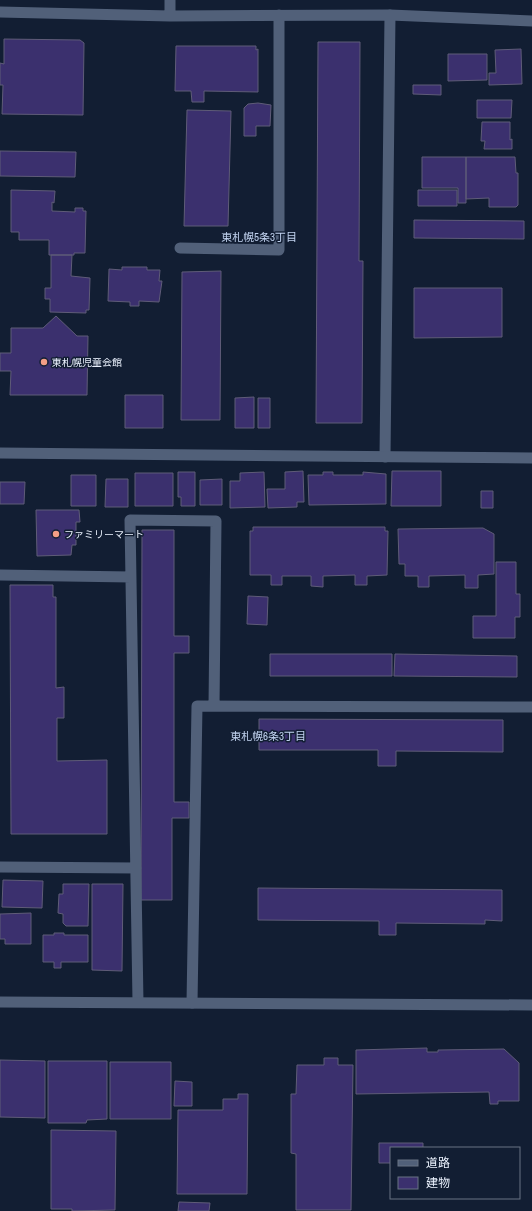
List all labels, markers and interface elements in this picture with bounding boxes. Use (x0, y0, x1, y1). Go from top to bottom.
district label: 東札幌5条3丁目 (221, 230, 297, 244)
place label: 東札幌児童会館 (52, 356, 122, 369)
marker: 東札幌児童会館 (39, 357, 49, 367)
place label: ファミリーマート (64, 528, 144, 541)
marker: ファミリーマート (51, 529, 61, 539)
district label: 東札幌6条3丁目 (230, 729, 306, 743)
legend (390, 1147, 520, 1199)
text: 道路 (426, 1155, 450, 1171)
text: 建物 (426, 1175, 450, 1191)

